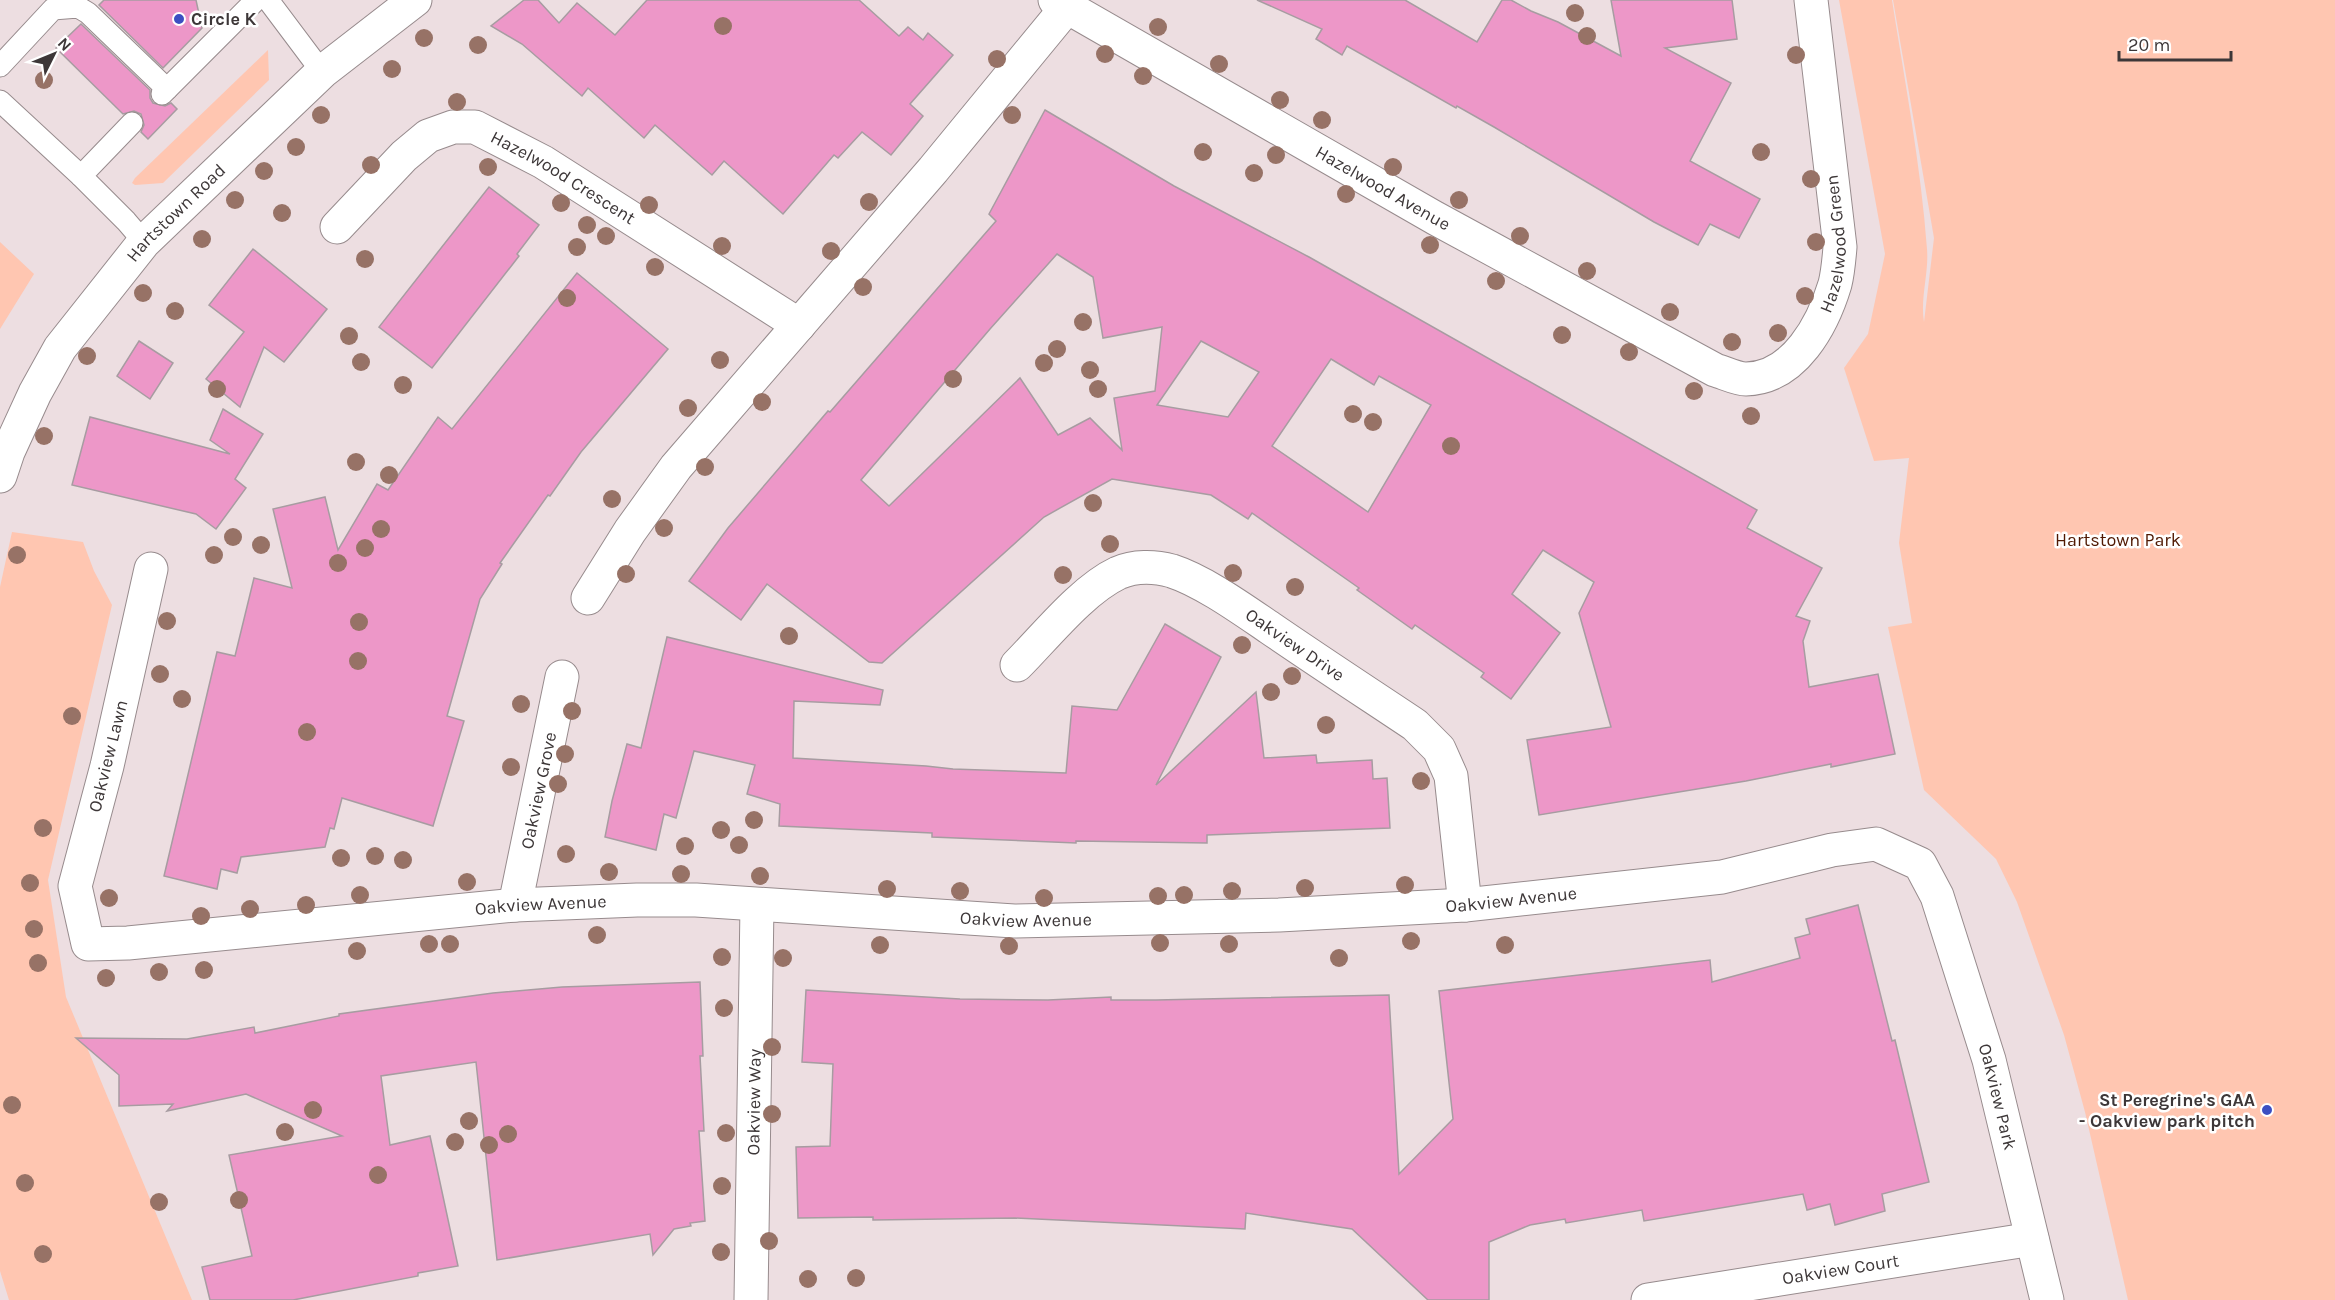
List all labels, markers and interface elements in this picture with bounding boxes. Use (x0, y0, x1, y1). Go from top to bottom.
place label: Circle K (191, 8, 256, 30)
marker: Circle K (172, 12, 186, 26)
north arrow (24, 24, 84, 84)
scale bar (2119, 24, 2232, 62)
text: N (54, 33, 75, 55)
text: 20 m (2128, 34, 2170, 56)
street label: Hazelwood Crescent (487, 126, 640, 229)
street label: Hazelwood Avenue (1312, 141, 1454, 235)
street label: Hartstown Road (121, 159, 230, 266)
street label: Hazelwood Green (1815, 174, 1851, 316)
park label: Hartstown Park (2055, 529, 2181, 551)
street label: Oakview Drive (1241, 604, 1349, 686)
street label: Oakview Lawn (83, 698, 133, 814)
street label: Oakview Grove (516, 730, 561, 851)
street label: Oakview Avenue (1445, 882, 1578, 917)
street label: Oakview Avenue (474, 890, 607, 920)
street label: Oakview Avenue (959, 906, 1092, 932)
street label: Oakview Park (1973, 1041, 2021, 1152)
street label: Oakview Way (742, 1048, 766, 1155)
place label: St Peregrine's GAA - Oakview park pitch (2079, 1089, 2255, 1132)
marker: St Peregrine's GAA - Oakview park pitch (2260, 1103, 2274, 1117)
street label: Oakview Court (1781, 1249, 1901, 1290)

